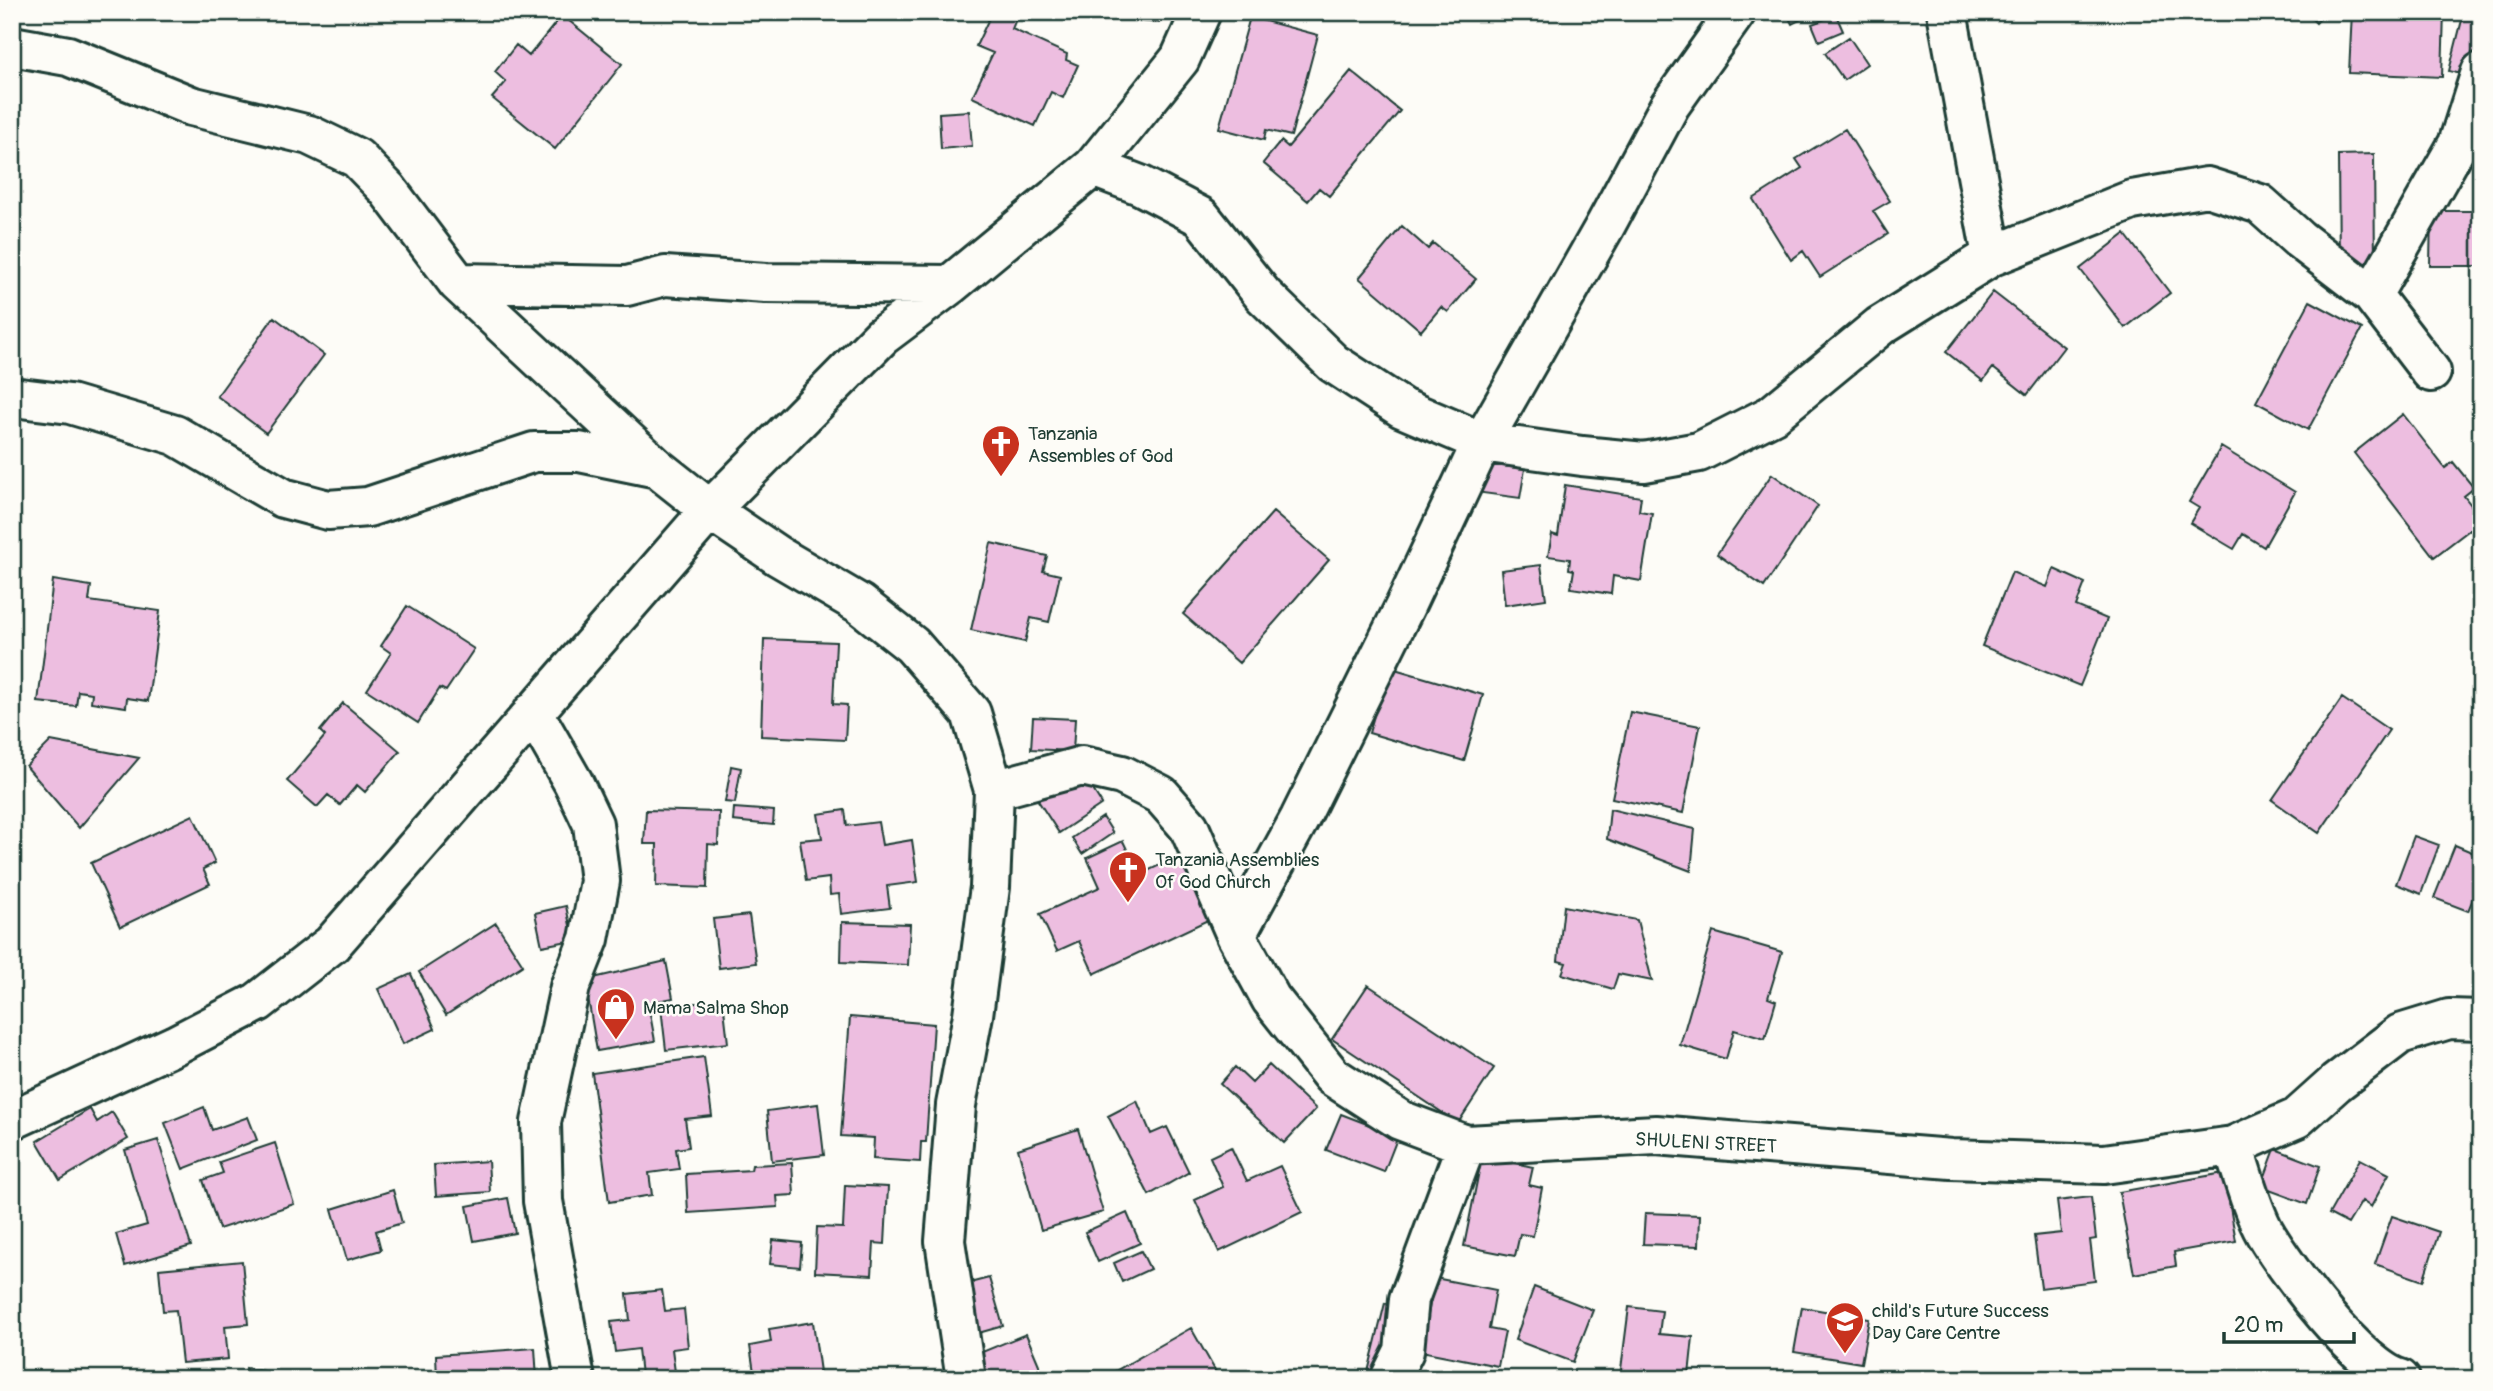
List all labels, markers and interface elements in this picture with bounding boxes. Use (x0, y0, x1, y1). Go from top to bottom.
place label: Tanzania Assembles of God (1028, 422, 1173, 468)
church icon: Tanzania Assembles of God (980, 423, 1022, 478)
place label: Tanzania Assemblies Of God Church (1155, 848, 1320, 894)
church icon: Tanzania Assemblies Of God Church (1107, 849, 1149, 904)
shop icon: Mama Salma Shop (595, 986, 637, 1041)
place label: Mama Salma Shop (643, 996, 789, 1020)
street label: SHULENI STREET (1634, 1127, 1777, 1159)
place label: child's Future Success Day Care Centre (1872, 1299, 2049, 1345)
school or university icon: child's Future Success Day Care Centre (1824, 1300, 1866, 1355)
scale bar (2224, 1300, 2353, 1344)
text: 20 m (2234, 1312, 2283, 1339)

